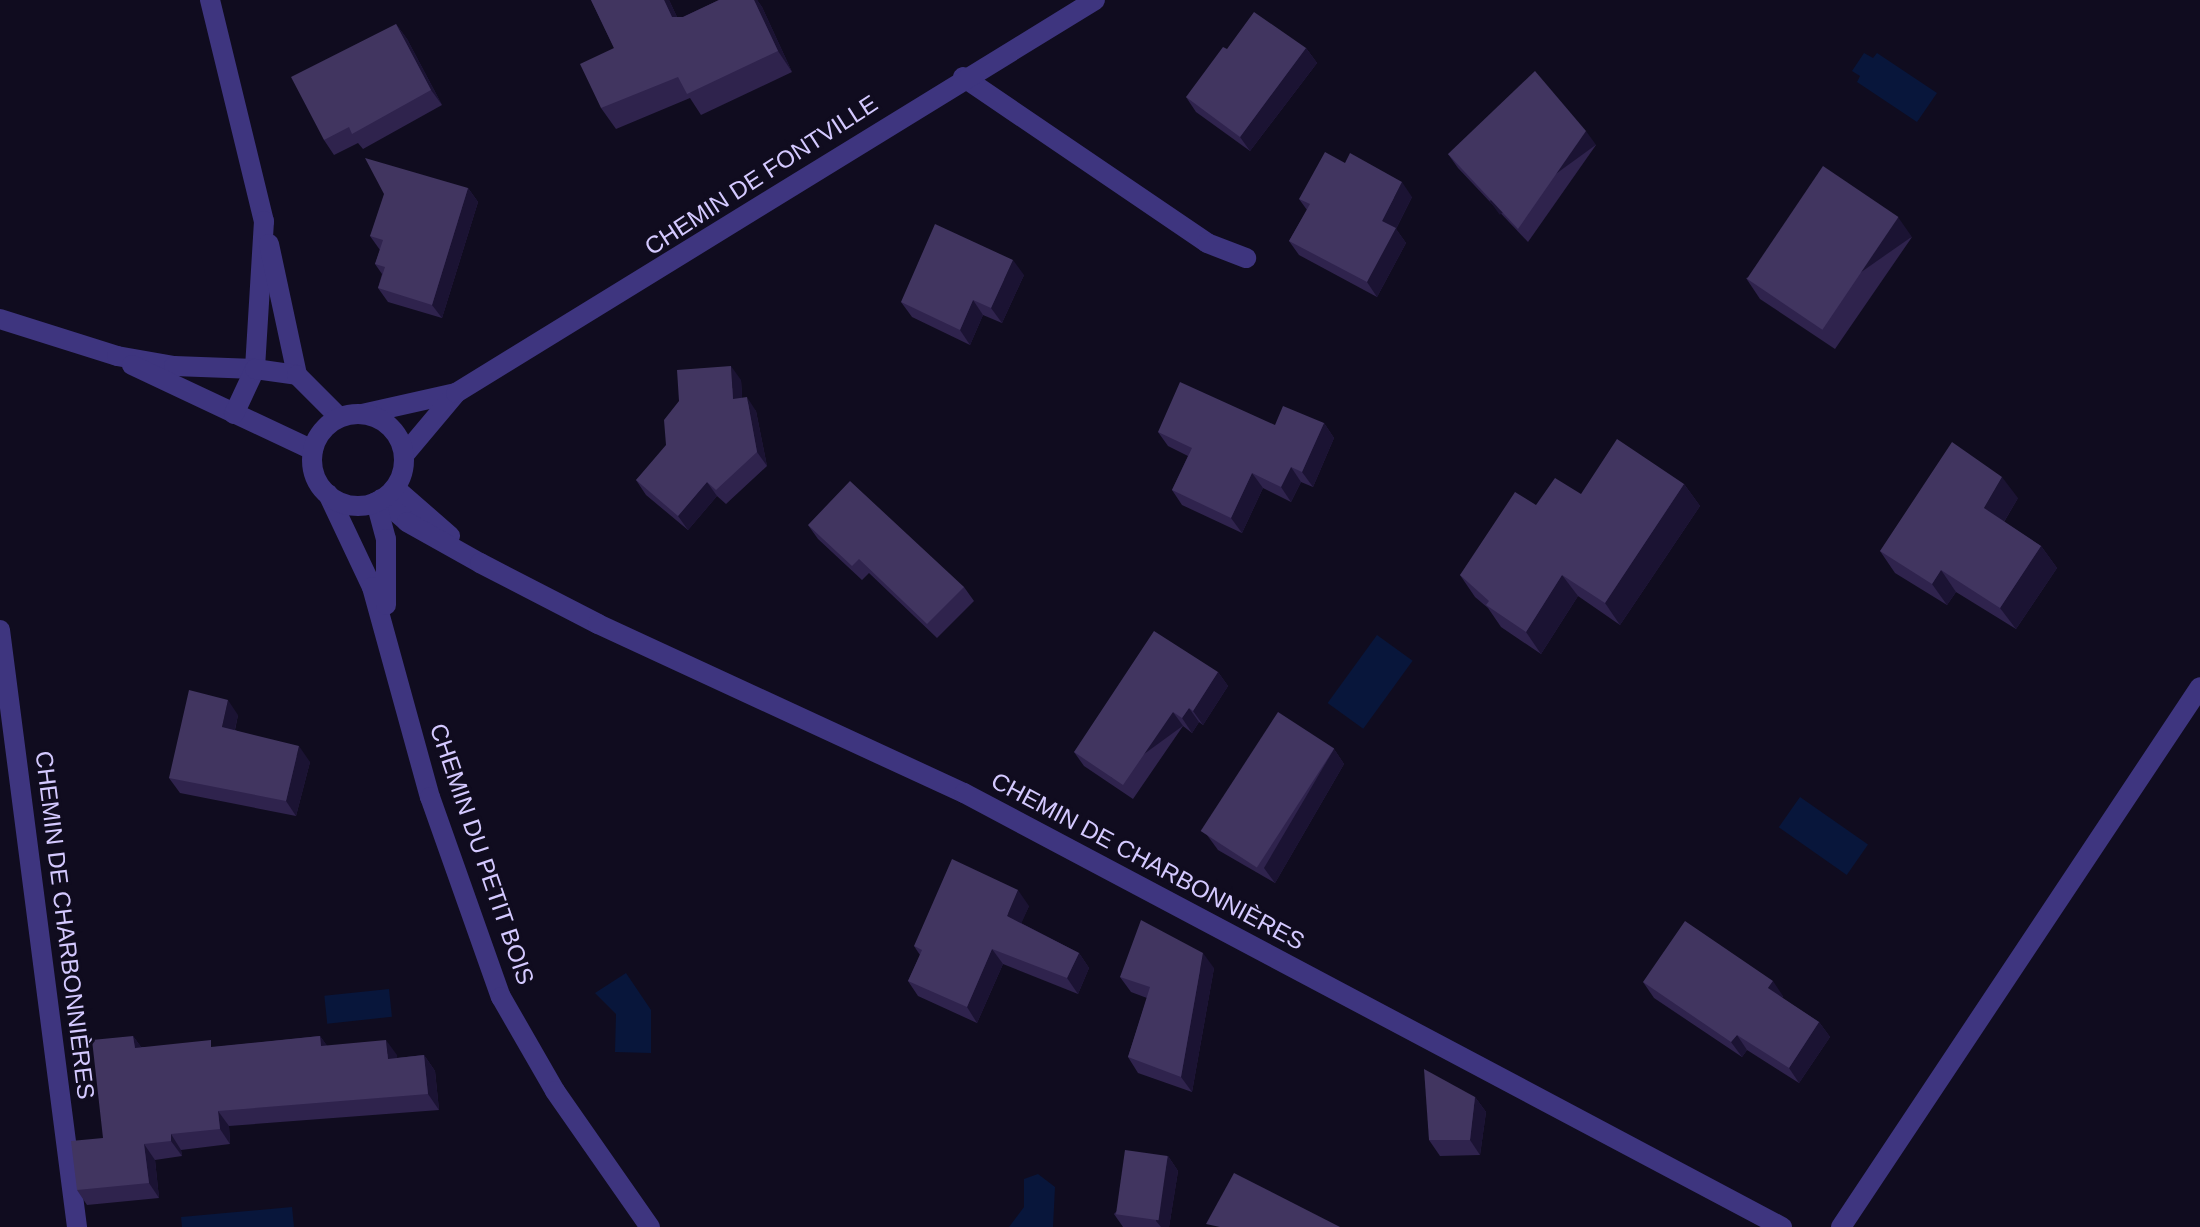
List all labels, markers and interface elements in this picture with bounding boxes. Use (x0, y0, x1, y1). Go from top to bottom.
street label: CHEMIN DE FONTVILLE (639, 89, 883, 261)
street label: CHEMIN DU PETIT BOIS (424, 719, 540, 989)
street label: CHEMIN DE CHARBONNIÈRES (29, 749, 101, 1101)
street label: CHEMIN DE CHARBONNIÈRES (986, 766, 1310, 956)

